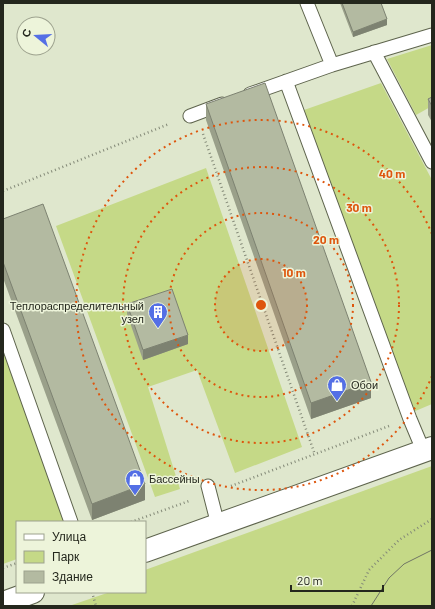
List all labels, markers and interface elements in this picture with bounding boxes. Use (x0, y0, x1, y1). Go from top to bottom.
north arrow (16, 16, 56, 56)
text: С (19, 27, 33, 39)
text: 40 m (379, 166, 405, 180)
text: 30 m (346, 200, 372, 214)
text: 20 m (313, 232, 339, 246)
text: 10 m (282, 265, 306, 279)
centre of rings (254, 298, 268, 312)
place label: Теплораспределительный узел (10, 299, 144, 325)
building icon: Теплораспределительный узел (147, 301, 169, 329)
shop icon: Обои (326, 374, 348, 402)
place label: Обои (351, 378, 378, 391)
shop icon: Бассейны (124, 468, 146, 496)
place label: Бассейны (149, 472, 200, 485)
legend (16, 521, 146, 593)
text: Улица (52, 529, 86, 544)
text: Парк (52, 549, 80, 564)
scale bar (291, 567, 383, 593)
text: Здание (52, 569, 93, 584)
text: 20 m (297, 573, 323, 587)

